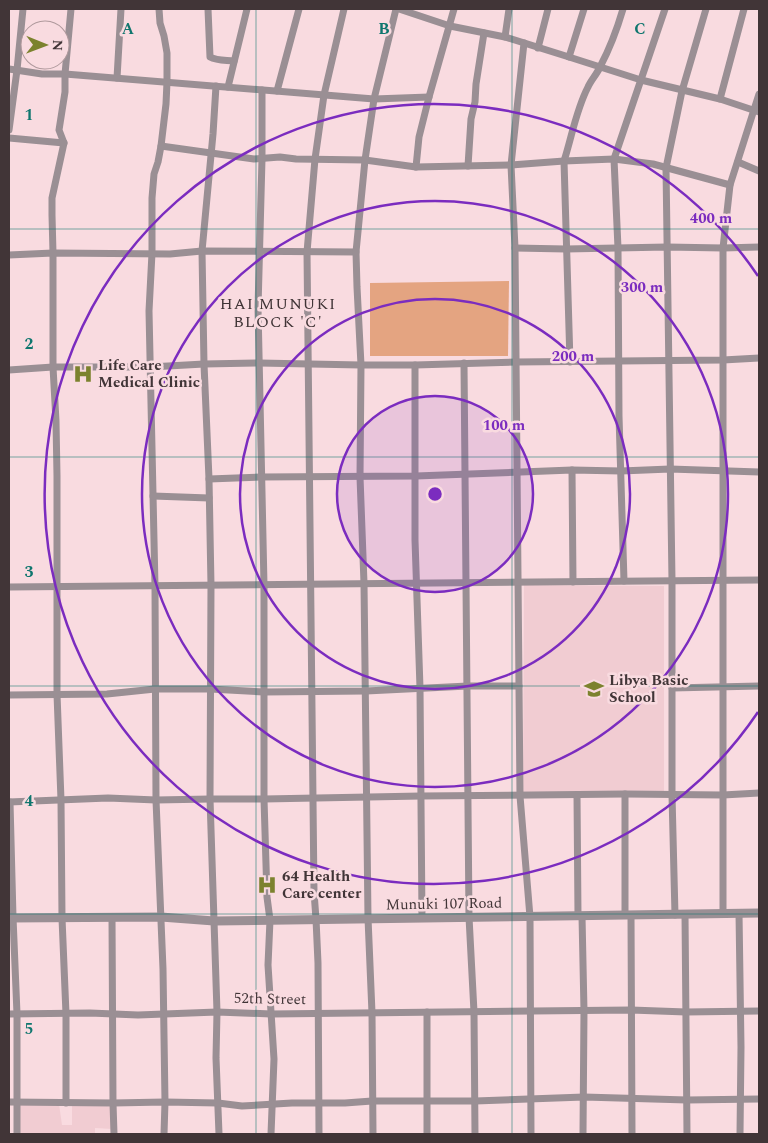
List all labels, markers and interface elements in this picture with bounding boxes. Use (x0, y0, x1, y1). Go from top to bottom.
text: A (122, 17, 135, 41)
text: B (378, 17, 390, 41)
text: C (634, 17, 646, 41)
north arrow (20, 20, 70, 70)
text: N (47, 39, 68, 51)
text: 1 (25, 103, 33, 127)
text: 400 m (690, 207, 733, 230)
text: 300 m (621, 276, 664, 299)
district label: HAI MUNUKI BLOCK 'C' (220, 292, 336, 334)
text: 2 (25, 332, 34, 356)
text: 200 m (552, 345, 595, 368)
place label: Life Care Medical Clinic (98, 354, 200, 394)
hospital icon: Life Care Medical Clinic (72, 363, 94, 385)
text: 100 m (483, 414, 526, 437)
centre of rings (426, 485, 444, 503)
text: 3 (25, 560, 34, 584)
place label: Libya Basic School (609, 669, 688, 709)
school or university icon: Libya Basic School (583, 678, 605, 700)
text: 4 (25, 789, 34, 813)
place label: 64 Health Care center (282, 865, 362, 905)
hospital icon: 64 Health Care center (256, 874, 278, 896)
street label: Munuki 107 Road (386, 891, 502, 917)
street label: 52th Street (234, 987, 306, 1011)
text: 5 (25, 1017, 33, 1041)

